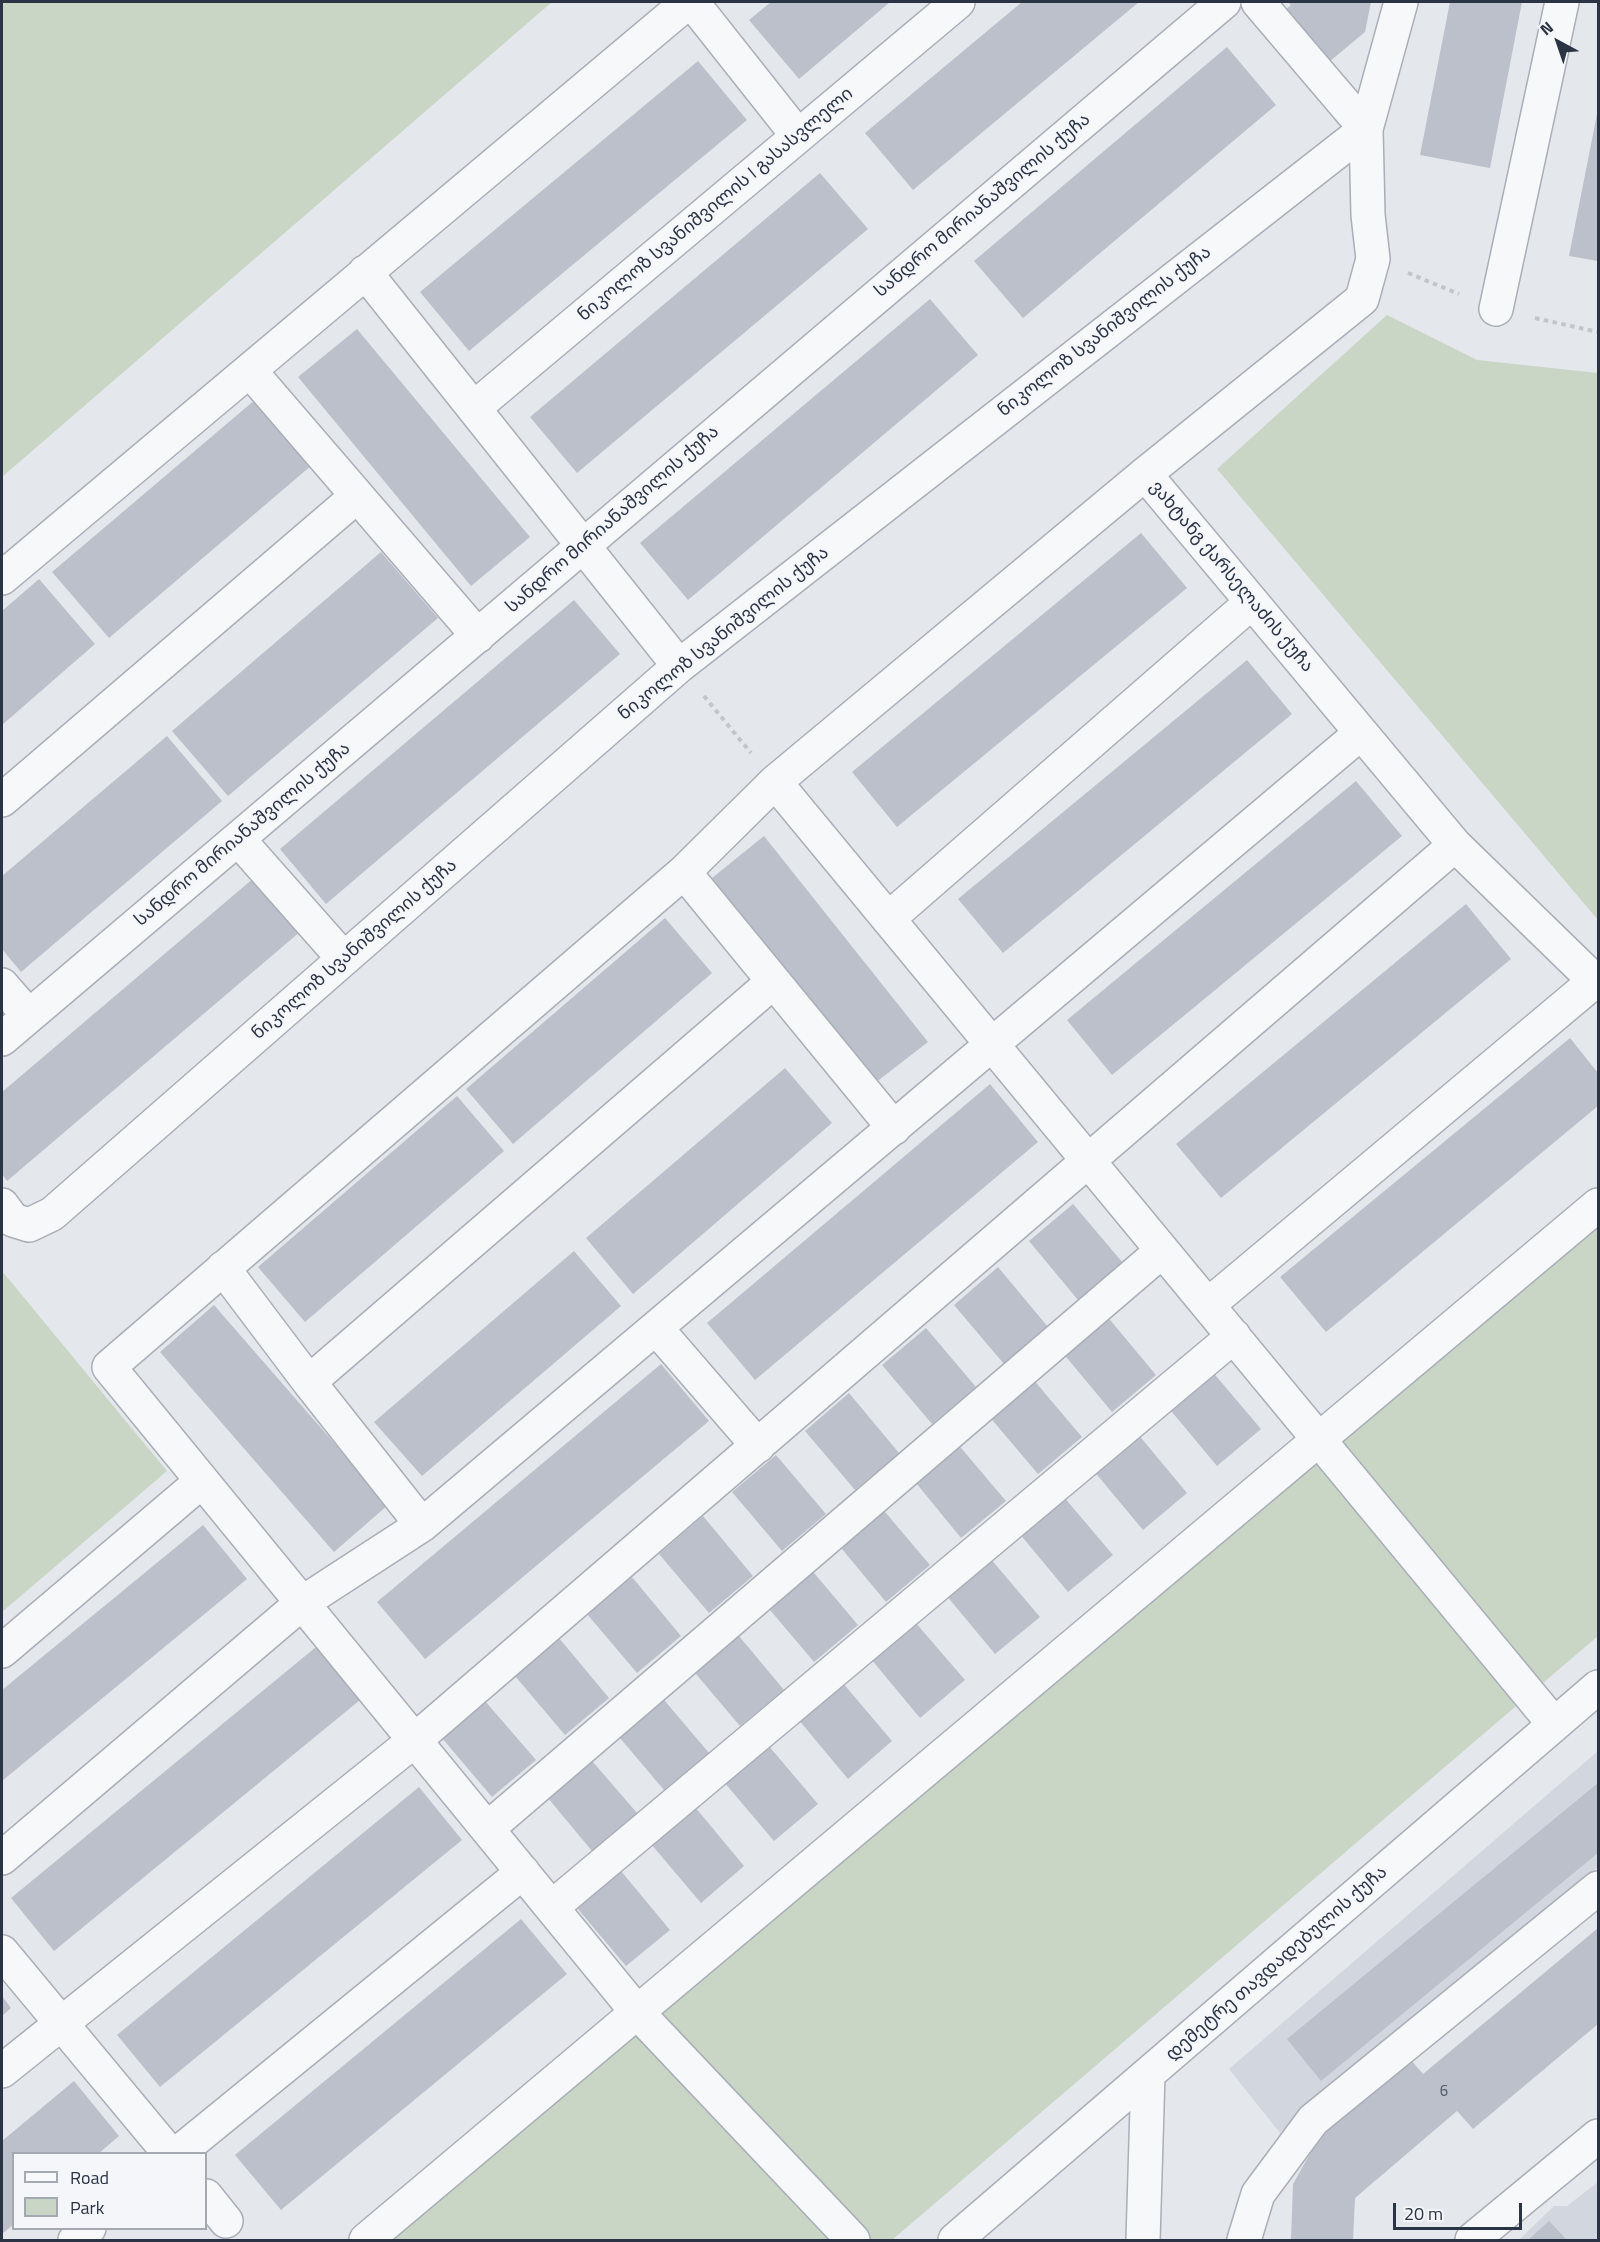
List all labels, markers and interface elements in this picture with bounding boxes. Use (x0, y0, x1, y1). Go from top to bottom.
north arrow (1528, 12, 1588, 72)
text: N (1534, 15, 1558, 41)
street label: ნიკოლოზ სვანიშვილის I გასასვლელი (574, 83, 858, 327)
street label: სანდრო მირიანაშვილის ქუჩა (871, 109, 1095, 303)
street label: ნიკოლოზ სვანიშვილის ქუჩა (994, 242, 1216, 422)
street label: სანდრო მირიანაშვილის ქუჩა (502, 422, 724, 618)
street label: ვახტანგ ქარსელაძის ქუჩა (1144, 477, 1318, 677)
street label: ნიკოლოზ სვანიშვილის ქუჩა (614, 542, 834, 726)
street label: სანდრო მირიანაშვილის ქუჩა (131, 738, 355, 932)
street label: ნიკოლოზ სვანიშვილის ქუჩა (248, 855, 462, 1045)
street label: დემეტრე თავდადებულის ქუჩა (1162, 1862, 1392, 2066)
house number: 6 (1440, 2083, 1448, 2101)
legend (12, 2152, 207, 2230)
text: Road (70, 2164, 109, 2191)
scale bar (1396, 2191, 1525, 2229)
text: Park (70, 2194, 104, 2221)
text: 20 m (1404, 2200, 1443, 2227)

